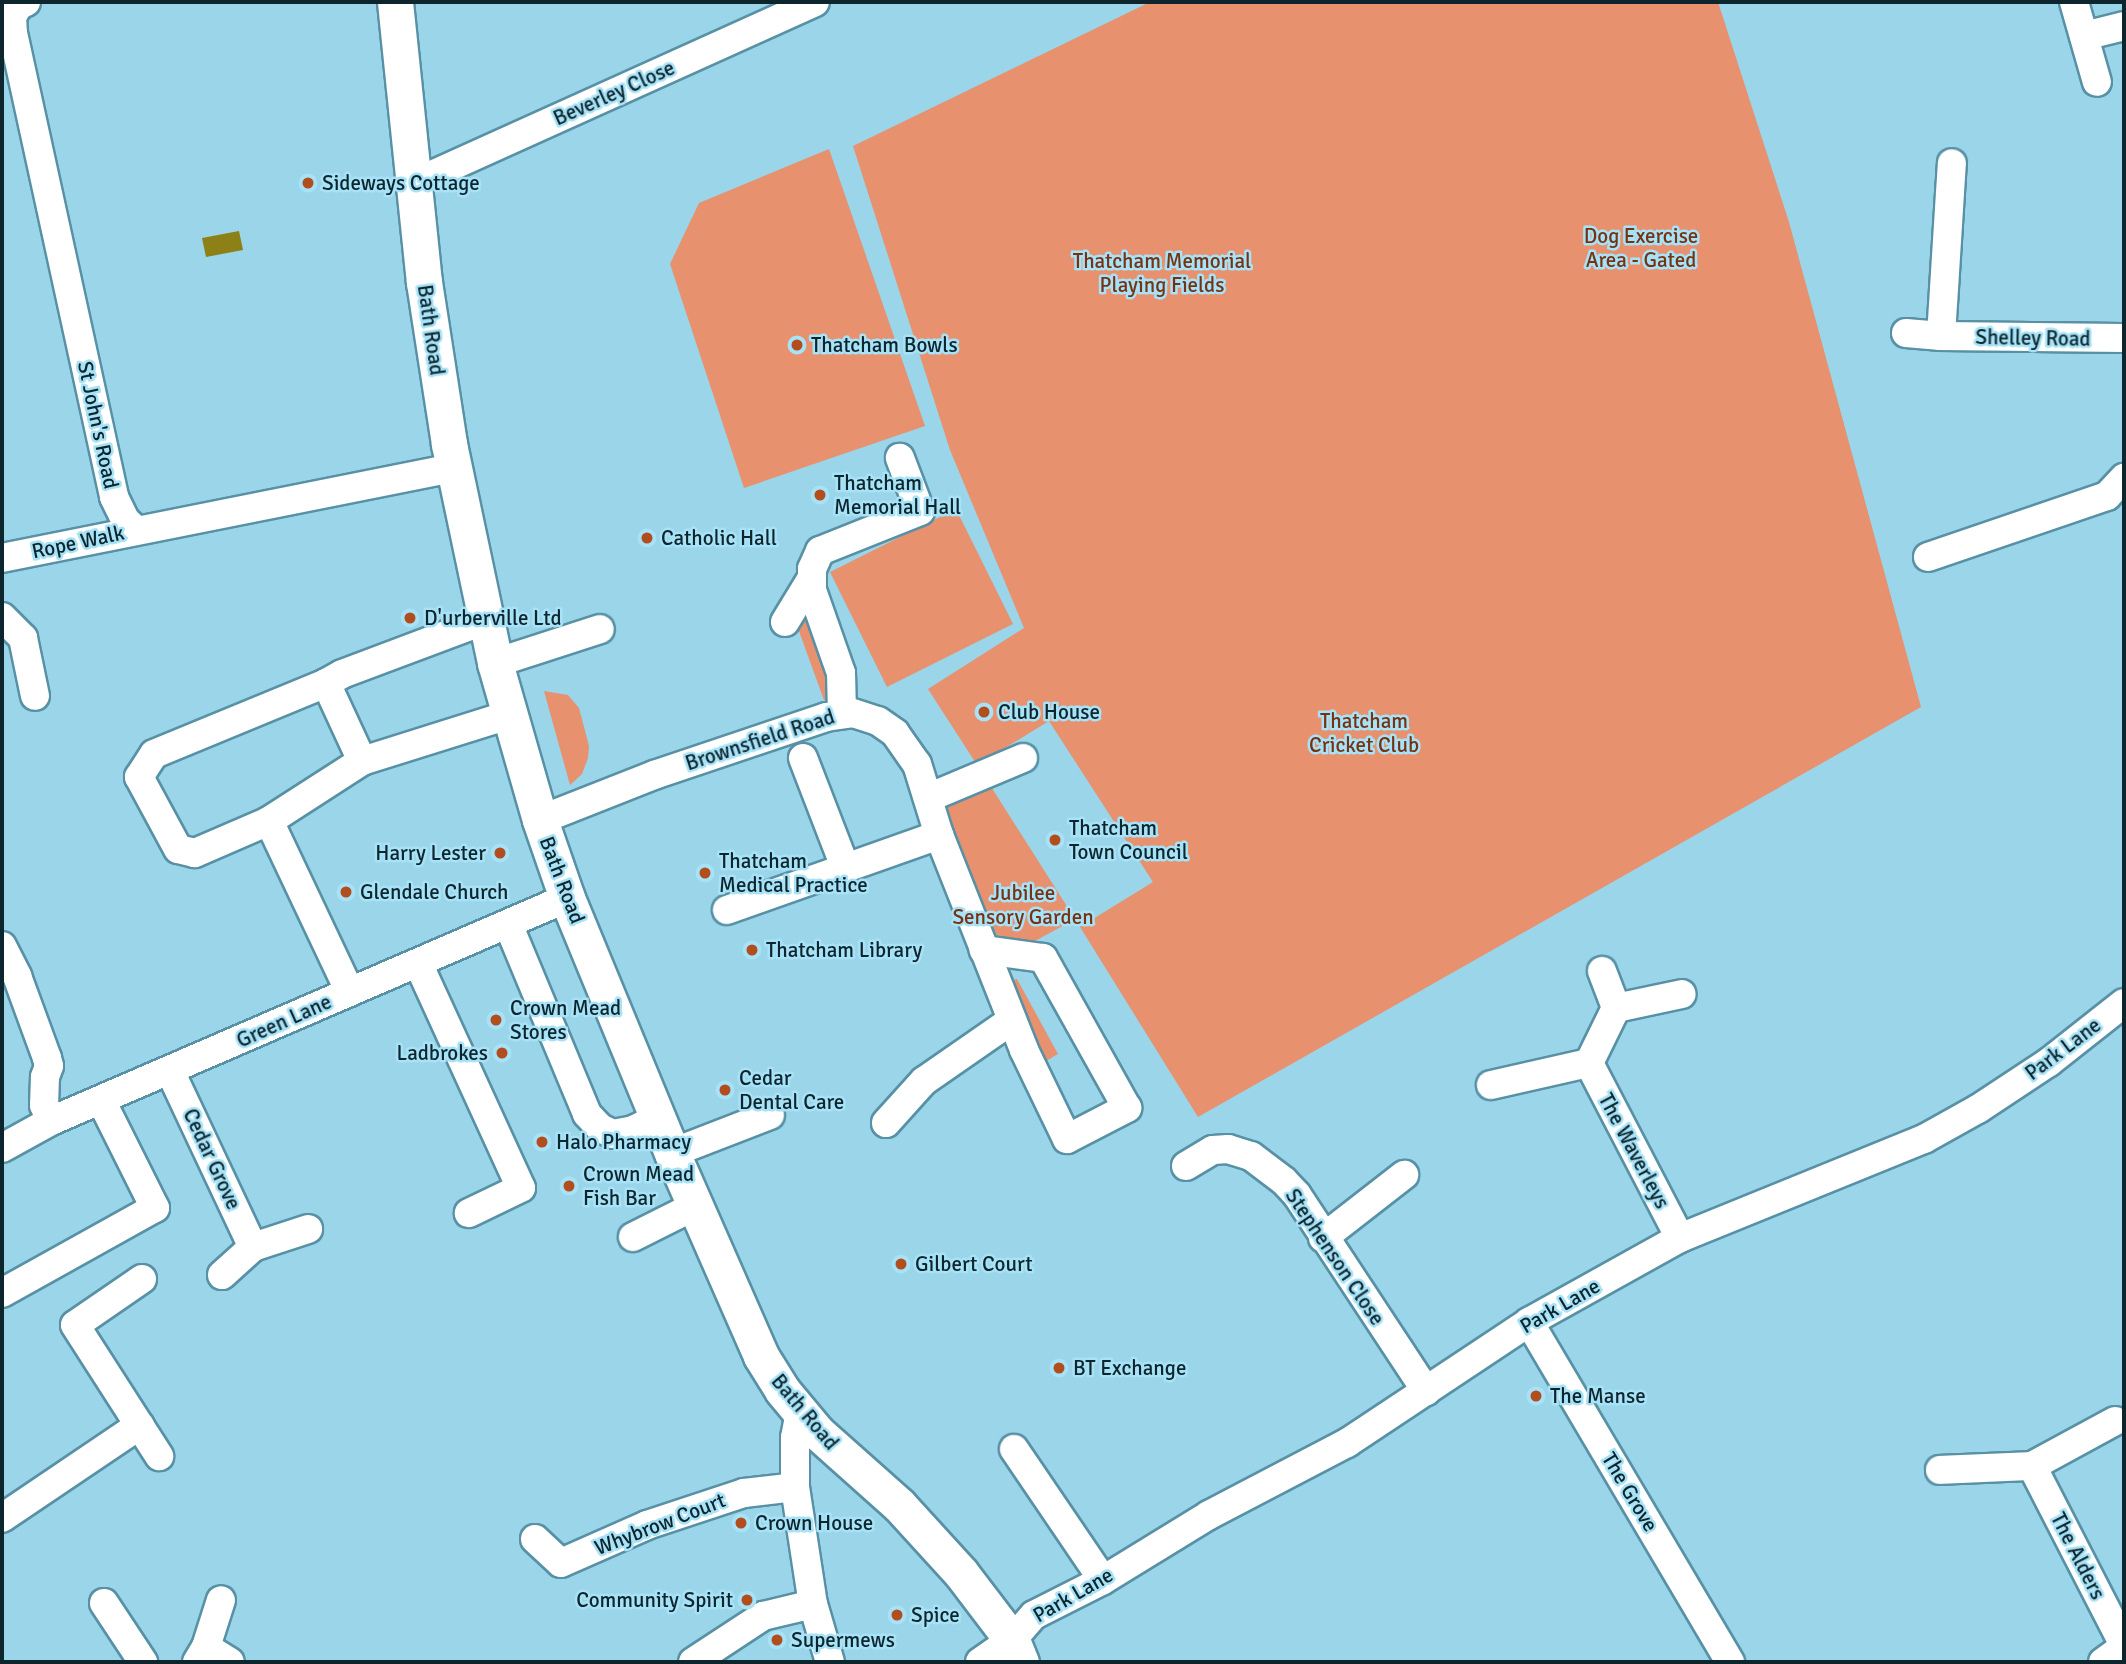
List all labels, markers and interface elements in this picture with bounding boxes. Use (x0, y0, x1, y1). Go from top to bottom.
street label: Beverley Close (549, 55, 679, 131)
place label: Sideways Cottage (322, 170, 480, 196)
marker: Sideways Cottage (300, 175, 316, 191)
park label: Dog Exercise Area - Gated (1584, 223, 1698, 273)
park label: Thatcham Memorial Playing Fields (1073, 248, 1251, 298)
street label: Bath Road (412, 283, 450, 377)
street label: Shelley Road (1975, 324, 2091, 352)
place label: Thatcham Bowls (811, 332, 958, 358)
marker: Thatcham Bowls (789, 337, 805, 353)
street label: St John's Road (72, 359, 124, 491)
place label: Thatcham Memorial Hall (834, 470, 961, 520)
marker: Thatcham Memorial Hall (812, 487, 828, 503)
street label: Rope Walk (29, 520, 127, 564)
place label: Catholic Hall (661, 525, 777, 551)
marker: Catholic Hall (639, 530, 655, 546)
place label: D'urberville Ltd (424, 605, 562, 631)
marker: D'urberville Ltd (402, 610, 418, 626)
place label: Club House (998, 699, 1100, 725)
street label: Brownsfield Road (682, 704, 838, 776)
marker: Club House (976, 704, 992, 720)
park label: Thatcham Cricket Club (1309, 708, 1419, 758)
place label: Thatcham Town Council (1069, 815, 1188, 865)
marker: Thatcham Town Council (1047, 832, 1063, 848)
street label: Bath Road (534, 833, 590, 927)
place label: Harry Lester (375, 840, 486, 866)
marker: Harry Lester (492, 845, 508, 861)
place label: Thatcham Medical Practice (719, 848, 868, 898)
marker: Thatcham Medical Practice (697, 865, 713, 881)
place label: Glendale Church (360, 879, 509, 905)
park label: Jubilee Sensory Garden (952, 880, 1094, 930)
marker: Glendale Church (338, 884, 354, 900)
place label: Thatcham Library (766, 937, 922, 963)
marker: Thatcham Library (744, 942, 760, 958)
street label: Green Lane (233, 989, 335, 1053)
place label: Crown Mead Stores (510, 995, 621, 1045)
marker: Crown Mead Stores (488, 1012, 504, 1028)
street label: Park Lane (2020, 1012, 2106, 1086)
place label: Ladbrokes (396, 1040, 488, 1066)
marker: Ladbrokes (494, 1045, 510, 1061)
place label: Cedar Dental Care (739, 1065, 844, 1115)
marker: Cedar Dental Care (717, 1082, 733, 1098)
street label: The Waverleys (1593, 1089, 1675, 1213)
street label: Cedar Grove (178, 1105, 246, 1213)
place label: Halo Pharmacy (556, 1129, 691, 1155)
marker: Halo Pharmacy (534, 1134, 550, 1150)
place label: Crown Mead Fish Bar (583, 1161, 694, 1211)
marker: Crown Mead Fish Bar (561, 1178, 577, 1194)
street label: Stephenson Close (1280, 1184, 1390, 1330)
place label: Gilbert Court (915, 1251, 1033, 1277)
marker: Gilbert Court (893, 1256, 909, 1272)
street label: Park Lane (1515, 1273, 1605, 1339)
place label: BT Exchange (1073, 1355, 1186, 1381)
marker: BT Exchange (1051, 1360, 1067, 1376)
street label: Bath Road (766, 1369, 844, 1455)
place label: The Manse (1550, 1383, 1646, 1409)
marker: The Manse (1528, 1388, 1544, 1404)
street label: The Grove (1596, 1448, 1664, 1536)
street label: Whybrow Court (591, 1487, 729, 1561)
street label: The Alders (2045, 1508, 2111, 1604)
place label: Crown House (755, 1510, 873, 1536)
marker: Crown House (733, 1515, 749, 1531)
street label: Park Lane (1028, 1562, 1118, 1628)
place label: Community Spirit (576, 1587, 733, 1613)
marker: Community Spirit (739, 1592, 755, 1608)
place label: Spice (911, 1602, 960, 1628)
marker: Spice (889, 1607, 905, 1623)
place label: Supermews (791, 1627, 895, 1653)
marker: Supermews (769, 1632, 785, 1648)

